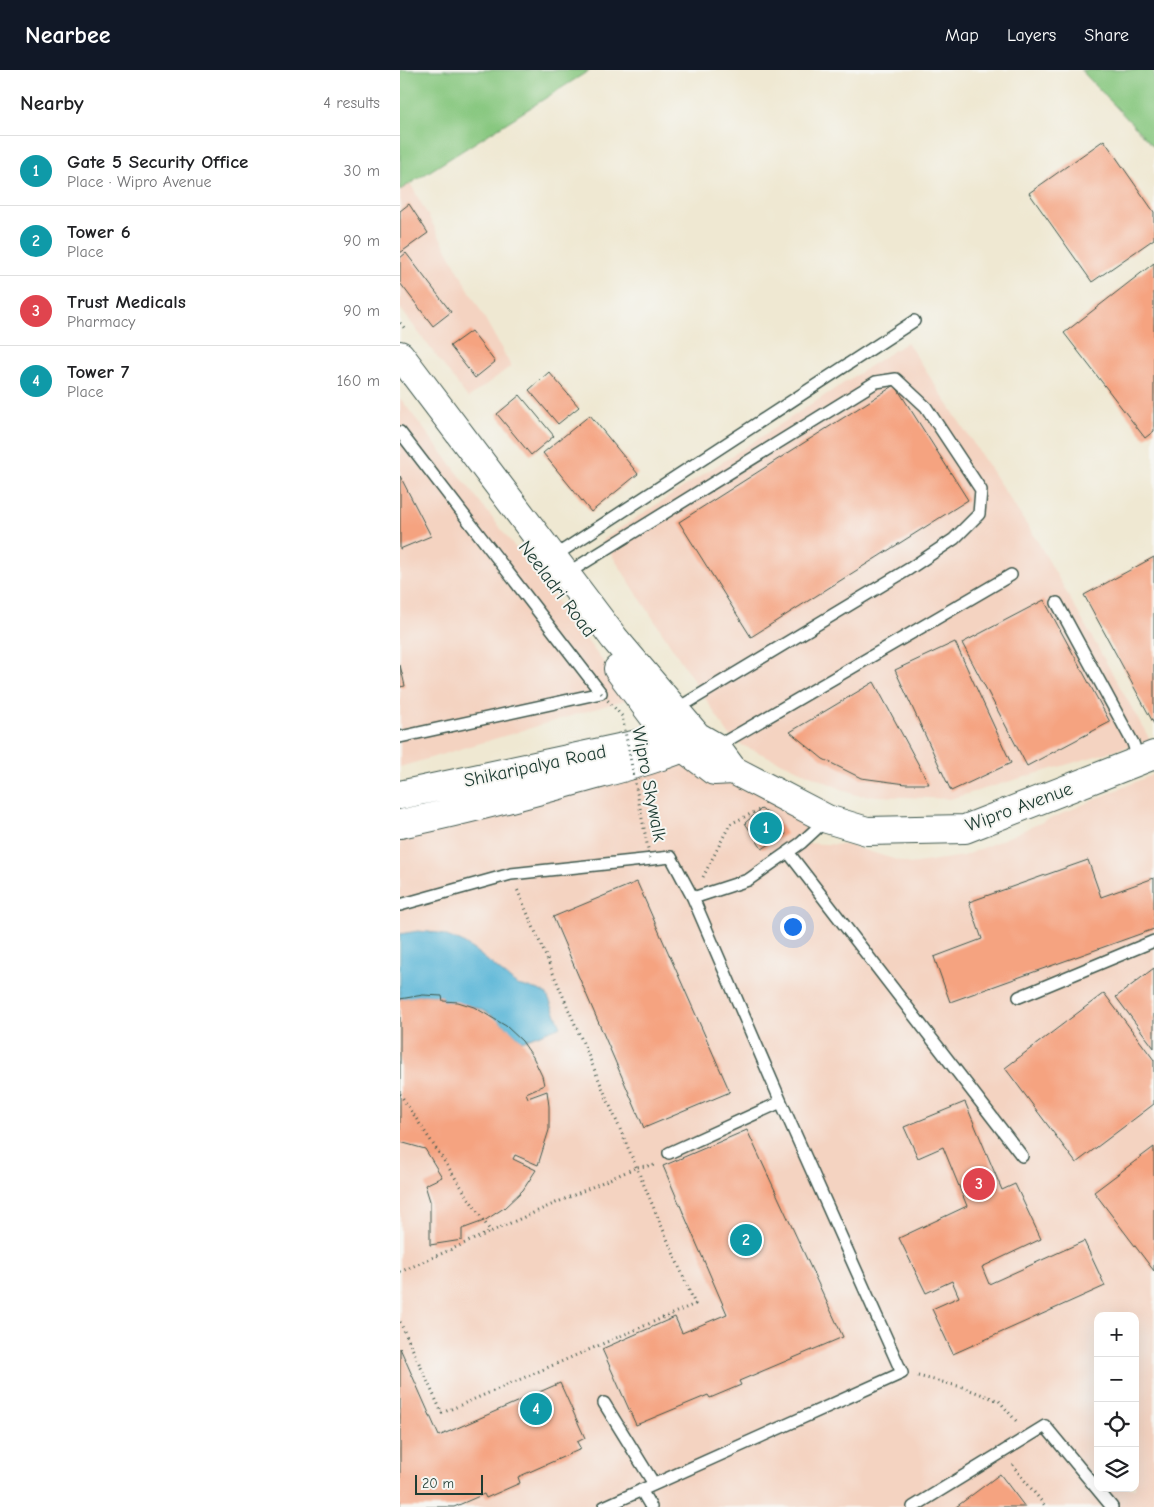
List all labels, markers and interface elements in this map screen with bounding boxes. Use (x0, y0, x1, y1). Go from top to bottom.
text: Nearbee (25, 21, 110, 49)
text: Map (945, 25, 979, 46)
text: Layers (1007, 25, 1056, 46)
text: Share (1084, 25, 1129, 46)
text: Nearby (20, 91, 84, 115)
text: 4 results (323, 94, 380, 112)
text: Gate 5 Security Office (67, 151, 248, 173)
text: 1 (33, 162, 39, 180)
text: 30 m (344, 162, 380, 180)
text: Place · Wipro Avenue (67, 173, 212, 191)
text: Tower 6 (67, 221, 131, 243)
text: 2 (32, 232, 40, 250)
text: 90 m (343, 232, 380, 250)
text: Place (67, 243, 103, 261)
text: Trust Medicals (67, 291, 186, 313)
text: 3 (32, 302, 40, 320)
text: 90 m (343, 302, 380, 320)
text: Pharmacy (67, 313, 136, 331)
text: Tower 7 (67, 361, 129, 383)
text: 4 (32, 372, 40, 390)
text: 160 m (337, 372, 380, 390)
text: Place (67, 383, 103, 401)
street label: Neeladri Road (514, 537, 600, 641)
street label: Wipro Skywalk (627, 725, 671, 844)
street label: Shikaripalya Road (462, 740, 608, 792)
street label: Wipro Avenue (962, 777, 1076, 837)
pin: 1 (750, 809, 782, 847)
your location (780, 914, 806, 940)
pin: 3 (963, 1165, 995, 1203)
pin: 2 (730, 1221, 762, 1259)
map controls (1094, 1312, 1139, 1492)
button: + (1094, 1312, 1139, 1357)
button: − (1094, 1357, 1139, 1402)
pin: 4 (520, 1390, 552, 1428)
button: locate (1094, 1402, 1139, 1447)
button: layers (1094, 1447, 1139, 1492)
scale bar (415, 1472, 482, 1495)
text: 20 m (422, 1475, 454, 1492)

